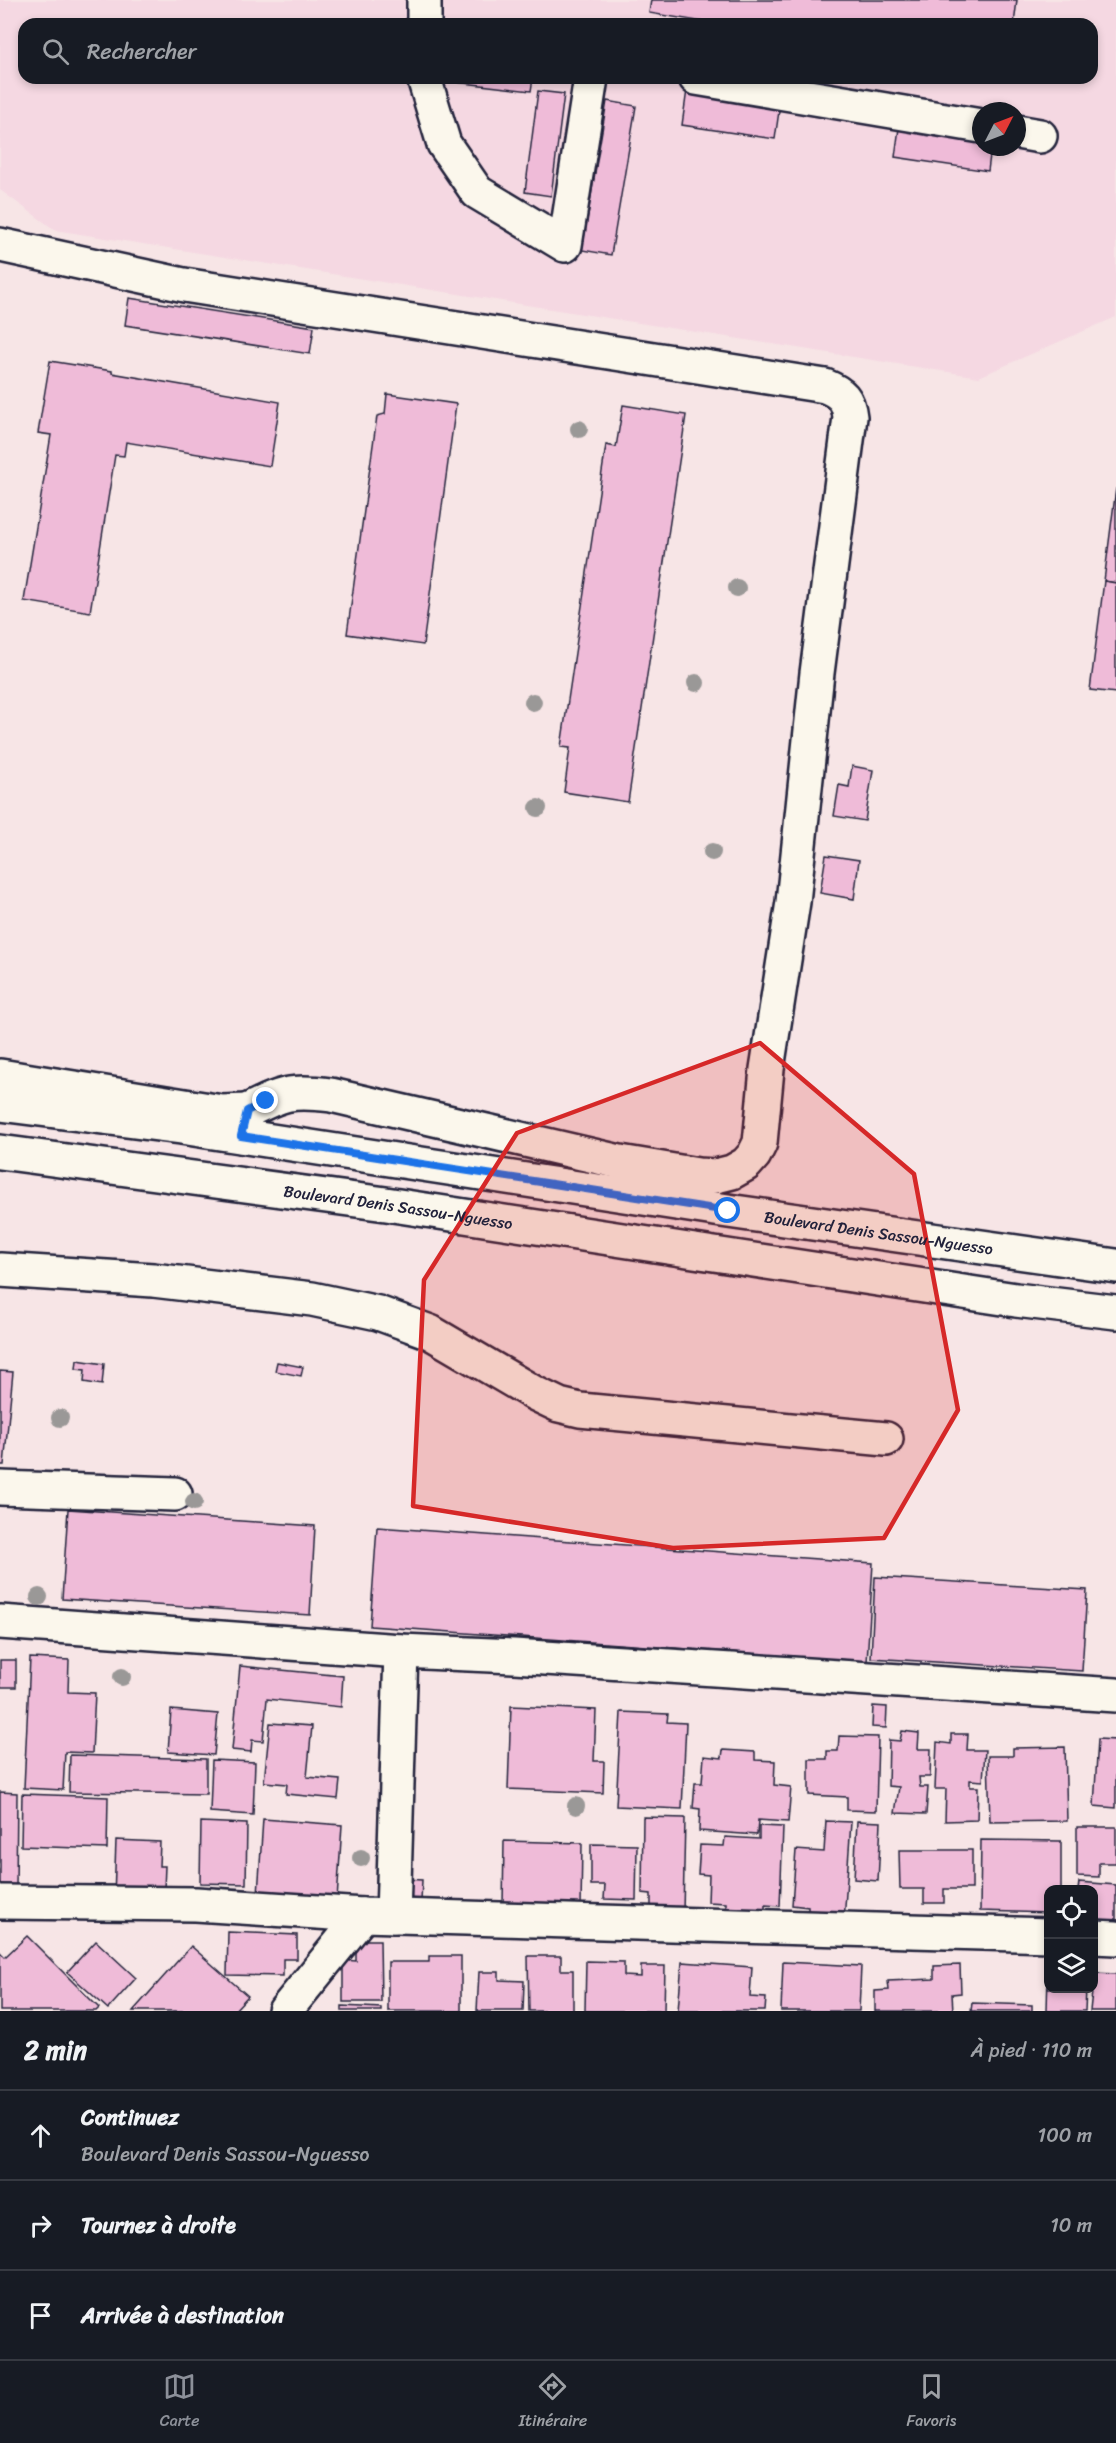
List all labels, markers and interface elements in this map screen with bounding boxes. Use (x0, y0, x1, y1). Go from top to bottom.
search box (18, 18, 1098, 84)
text: Rechercher (87, 32, 197, 71)
icon: search (39, 35, 72, 68)
north arrow (972, 102, 1026, 156)
route end (252, 1087, 278, 1113)
street label: Boulevard Denis Sassou-Nguesso (282, 1176, 515, 1238)
route start (714, 1197, 740, 1223)
street label: Boulevard Denis Sassou-Nguesso (762, 1202, 995, 1263)
map controls (1044, 1885, 1098, 1993)
button: locate (1044, 1885, 1098, 1939)
button: layers (1044, 1939, 1098, 1993)
text: 2 min (24, 2027, 87, 2073)
text: À pied · 110 m (971, 2033, 1092, 2068)
text: Continuez (81, 2098, 179, 2137)
text: 100 m (1038, 2118, 1092, 2153)
icon: ahead (24, 2119, 57, 2152)
text: Boulevard Denis Sassou-Nguesso (81, 2137, 369, 2172)
text: Tournez à droite (81, 2206, 236, 2245)
text: 10 m (1050, 2208, 1092, 2243)
icon: right (24, 2209, 57, 2242)
text: Arrivée à destination (81, 2296, 284, 2335)
icon: arrive (24, 2299, 57, 2332)
tab: Carte (160, 2370, 199, 2435)
tab: Itinéraire (519, 2370, 587, 2435)
tab: Favoris (906, 2370, 956, 2435)

